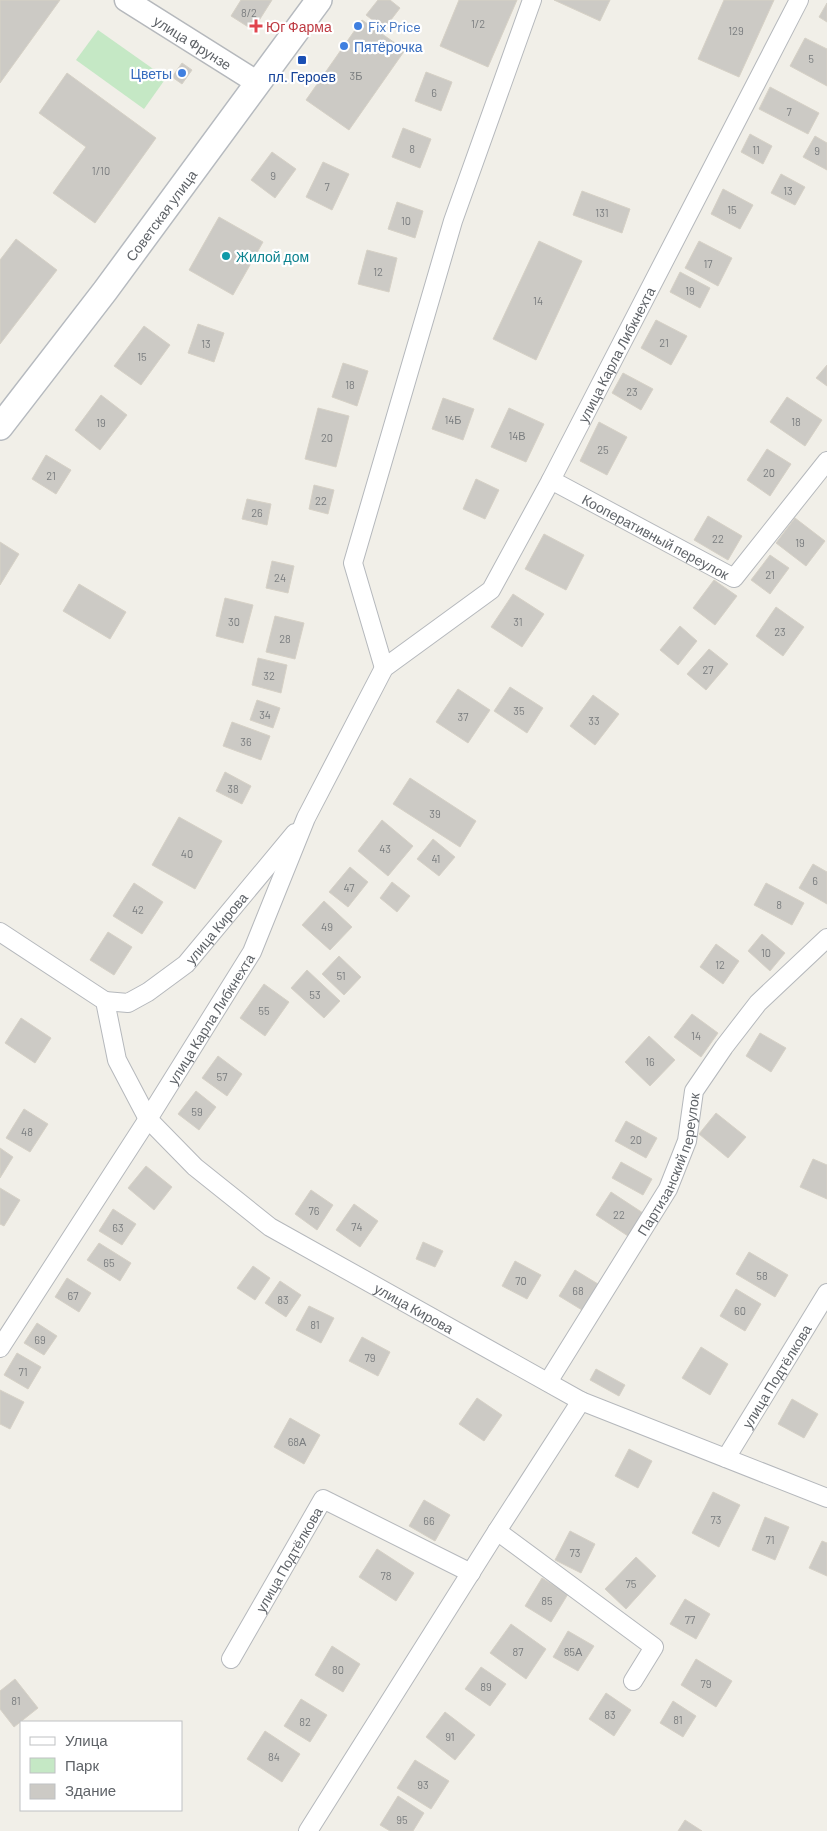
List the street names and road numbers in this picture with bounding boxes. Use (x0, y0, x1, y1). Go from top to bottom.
street label: улица Фрунзе (151, 11, 235, 73)
street label: Советская улица (122, 166, 200, 264)
street label: улица Карла Либкнехта (574, 283, 658, 425)
street label: Кооперативный переулок (579, 490, 733, 583)
street label: улица Кирова (181, 889, 251, 967)
street label: улица Карла Либкнехта (164, 950, 258, 1087)
street label: Партизанский переулок (633, 1091, 702, 1238)
street label: улица Кирова (372, 1279, 457, 1337)
street label: улица Подтёлкова (738, 1321, 814, 1431)
street label: улица Подтёлкова (251, 1503, 325, 1615)

